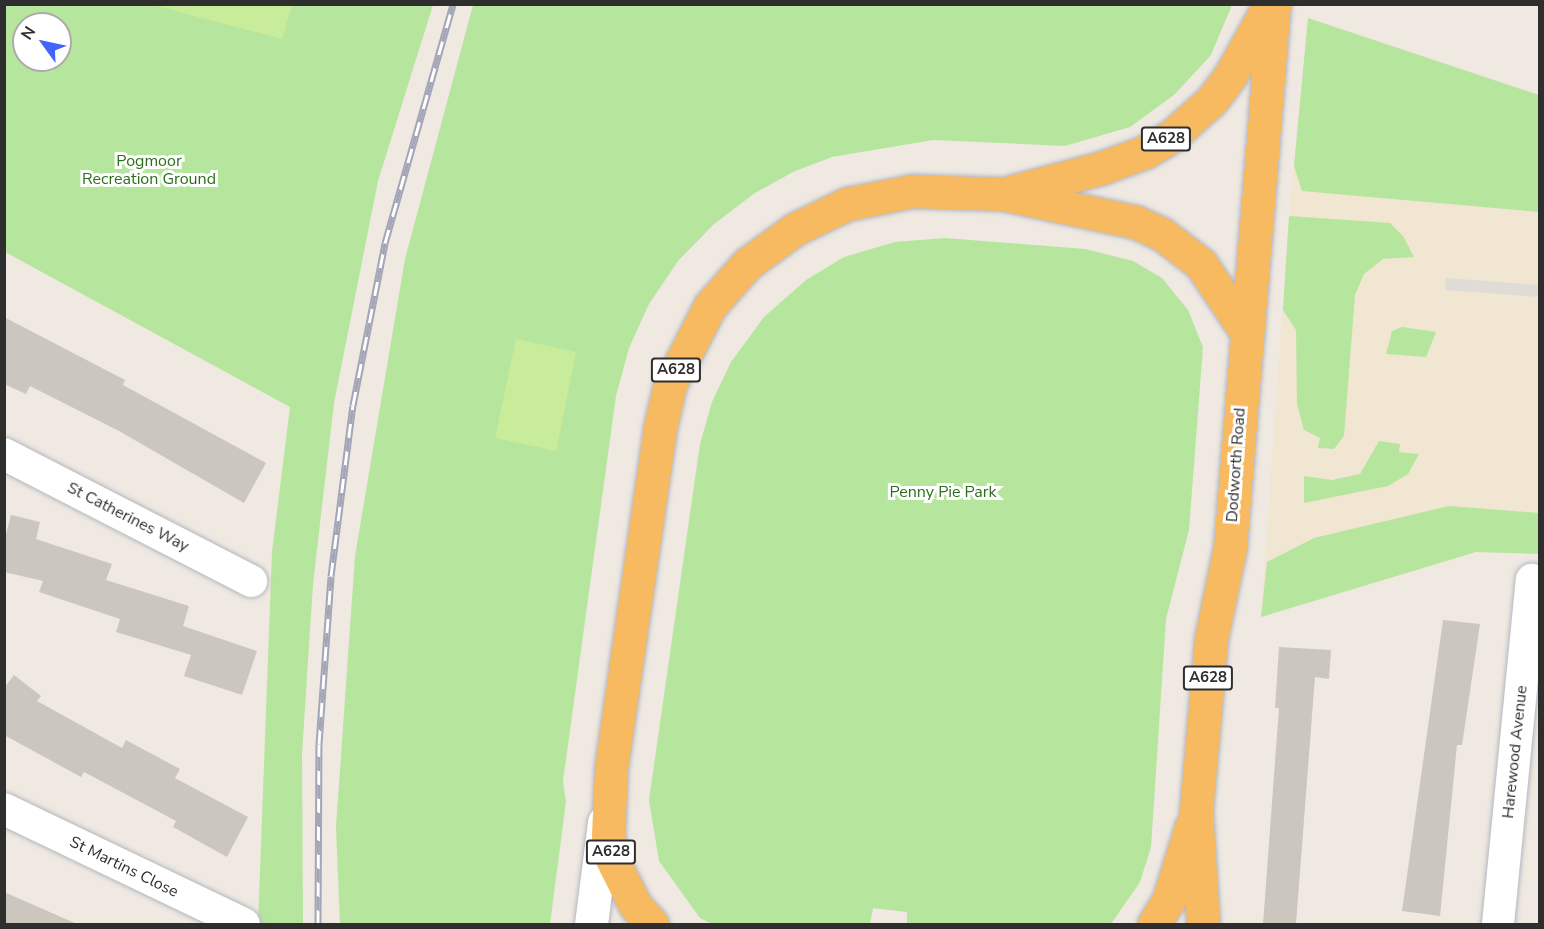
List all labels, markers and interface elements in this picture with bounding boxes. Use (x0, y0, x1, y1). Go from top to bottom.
north arrow (12, 12, 72, 72)
text: N (16, 22, 41, 44)
road number: A628 (1140, 127, 1192, 151)
park label: Pogmoor Recreation Ground (82, 151, 216, 189)
road number: A628 (650, 358, 702, 382)
street label: Dodworth Road (1222, 407, 1250, 523)
street label: St Catherines Way (64, 478, 192, 556)
park label: Penny Pie Park (889, 482, 997, 502)
road number: A628 (1182, 666, 1234, 690)
street label: Harewood Avenue (1498, 685, 1532, 819)
street label: St Martins Close (67, 832, 181, 902)
road number: A628 (586, 840, 636, 864)

